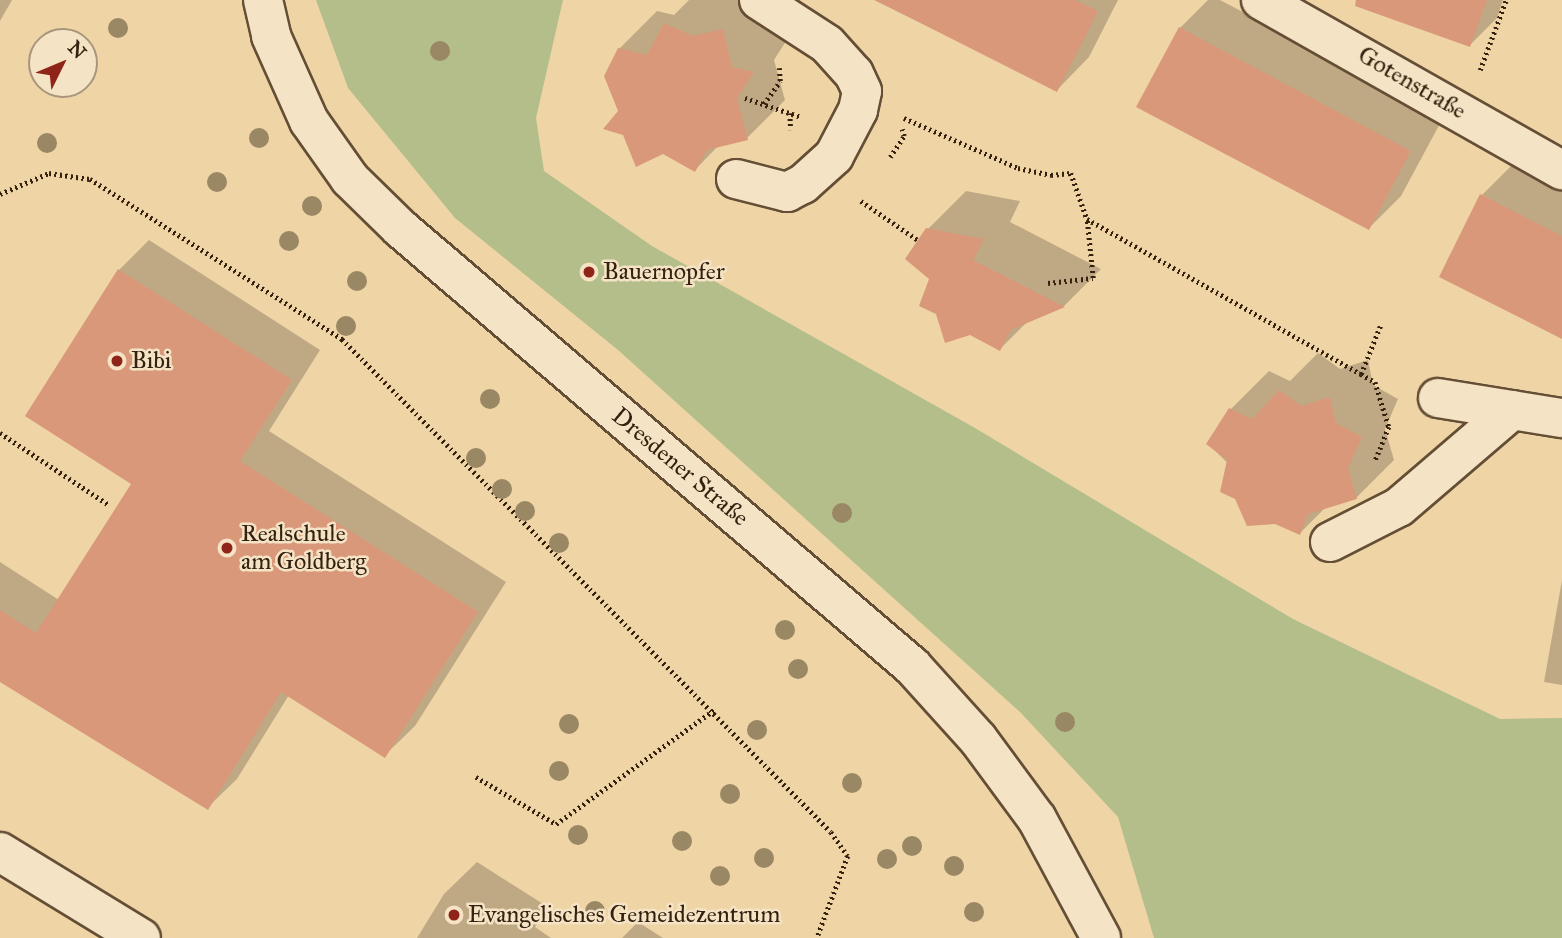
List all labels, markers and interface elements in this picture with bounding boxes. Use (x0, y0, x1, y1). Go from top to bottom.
north arrow (28, 28, 98, 98)
text: N (63, 36, 91, 63)
street label: Gotenstraße (1353, 40, 1471, 126)
place label: Bauernopfer (603, 258, 725, 286)
marker: Bauernopfer (581, 264, 597, 280)
place label: Bibi (131, 347, 171, 375)
marker: Bibi (109, 353, 125, 369)
street label: Dresdener Straße (606, 401, 754, 533)
place label: Realschule am Goldberg (241, 520, 366, 576)
marker: Realschule am Goldberg (219, 540, 235, 556)
place label: Evangelisches Gemeidezentrum (468, 901, 780, 929)
marker: Evangelisches Gemeidezentrum (446, 907, 462, 923)

